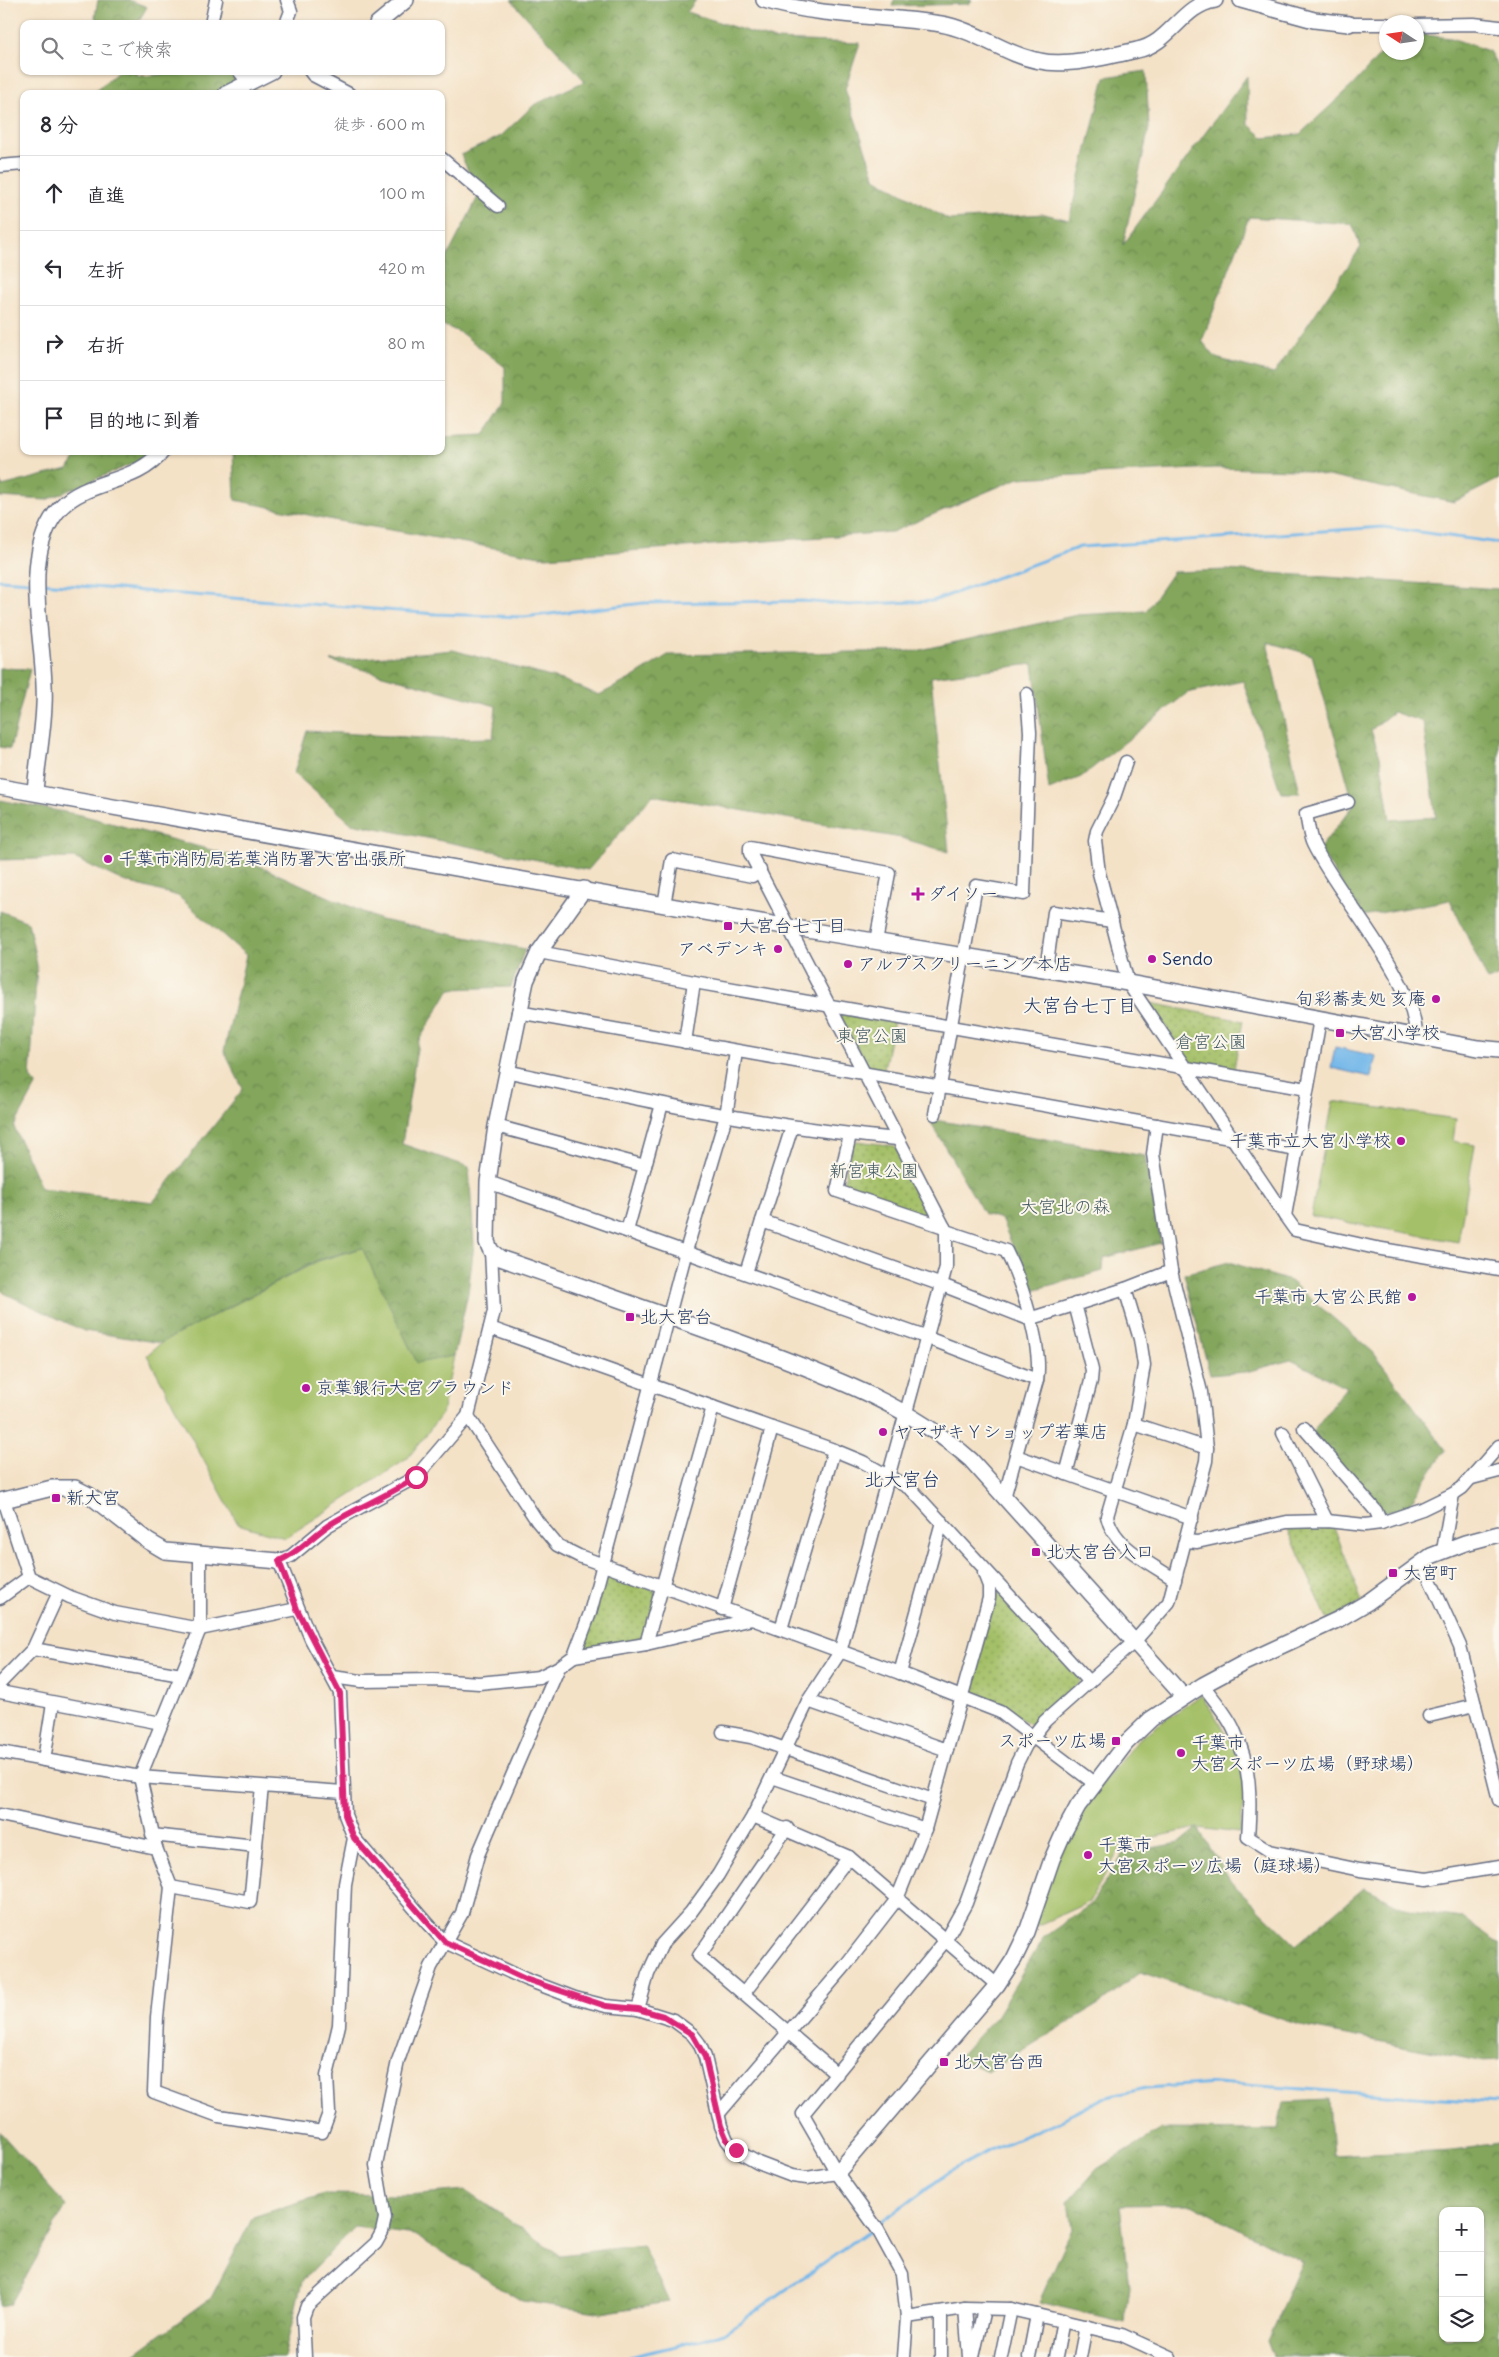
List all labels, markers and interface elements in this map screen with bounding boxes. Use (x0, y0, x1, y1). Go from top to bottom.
north arrow (1379, 15, 1424, 60)
search box (20, 20, 445, 75)
icon: search (38, 34, 66, 62)
text: ここで検索 (78, 37, 173, 61)
text: 8 分 (40, 111, 78, 138)
text: 徒歩 · 600 m (334, 114, 425, 134)
icon: ahead (40, 179, 68, 207)
text: 直進 (87, 183, 125, 207)
text: 100 m (380, 183, 425, 203)
icon: left (40, 254, 68, 282)
text: 左折 (87, 258, 125, 282)
text: 420 m (379, 258, 425, 278)
icon: right (40, 329, 68, 357)
text: 右折 (87, 333, 125, 357)
text: 80 m (387, 333, 425, 353)
icon: arrive (40, 404, 68, 432)
text: 目的地に到着 (87, 408, 201, 432)
place label: 千葉市消防局若葉消防署大宮出張所 (118, 847, 406, 870)
marker: 千葉市消防局若葉消防署大宮出張所 (102, 853, 114, 865)
place label: ダイソー (928, 882, 998, 905)
marker: ダイソー (912, 888, 924, 900)
place label: 大宮台七丁目 (738, 914, 846, 937)
marker: 大宮台七丁目 (722, 920, 734, 932)
place label: アベデンキ (678, 937, 768, 960)
marker: アベデンキ (772, 943, 784, 955)
place label: Sendo (1162, 947, 1213, 970)
place label: アルプスクリーニング本店 (858, 952, 1072, 975)
marker: Sendo (1146, 953, 1158, 965)
marker: アルプスクリーニング本店 (842, 958, 854, 970)
place label: 旬彩蕎麦処 亥庵 (1296, 987, 1426, 1010)
district label: 大宮台七丁目 (1023, 993, 1137, 1017)
marker: 旬彩蕎麦処 亥庵 (1430, 993, 1442, 1005)
place label: 大宮小学校 (1350, 1021, 1440, 1044)
park label: 東宮公園 (836, 1024, 908, 1047)
marker: 大宮小学校 (1334, 1027, 1346, 1039)
park label: 倉宮公園 (1175, 1030, 1247, 1053)
place label: 千葉市立大宮小学校 (1229, 1129, 1391, 1152)
marker: 千葉市立大宮小学校 (1395, 1135, 1407, 1147)
park label: 新宮東公園 (829, 1159, 919, 1182)
park label: 大宮北の森 (1020, 1195, 1110, 1218)
place label: 千葉市 大宮公民館 (1254, 1285, 1402, 1308)
marker: 千葉市 大宮公民館 (1406, 1291, 1418, 1303)
place label: 北大宮台 (640, 1305, 712, 1328)
marker: 北大宮台 (624, 1311, 636, 1323)
place label: 京葉銀行大宮グラウンド (316, 1376, 514, 1399)
marker: 京葉銀行大宮グラウンド (300, 1382, 312, 1394)
place label: ヤマザキＹショップ若葉店 (893, 1420, 1108, 1443)
marker: ヤマザキＹショップ若葉店 (877, 1426, 889, 1438)
route start (405, 1466, 428, 1489)
district label: 北大宮台 (864, 1467, 940, 1491)
place label: 新大宮 (66, 1486, 120, 1509)
marker: 新大宮 (50, 1492, 62, 1504)
place label: 北大宮台入口 (1046, 1540, 1154, 1563)
marker: 北大宮台入口 (1030, 1546, 1042, 1558)
place label: 大宮町 (1403, 1561, 1457, 1584)
marker: 大宮町 (1387, 1567, 1399, 1579)
place label: スポーツ広場 (998, 1729, 1106, 1752)
place label: 千葉市 大宮スポーツ広場（野球場） (1191, 1731, 1425, 1775)
marker: スポーツ広場 (1110, 1735, 1122, 1747)
marker: 千葉市 大宮スポーツ広場（野球場） (1175, 1747, 1187, 1759)
place label: 千葉市 大宮スポーツ広場（庭球場） (1098, 1833, 1332, 1877)
marker: 千葉市 大宮スポーツ広場（庭球場） (1082, 1849, 1094, 1861)
place label: 北大宮台西 (954, 2050, 1044, 2073)
marker: 北大宮台西 (938, 2056, 950, 2068)
route end (725, 2139, 748, 2162)
map controls (1439, 2207, 1484, 2342)
button: + (1439, 2207, 1484, 2252)
button: − (1439, 2252, 1484, 2297)
button: layers (1439, 2297, 1484, 2342)

